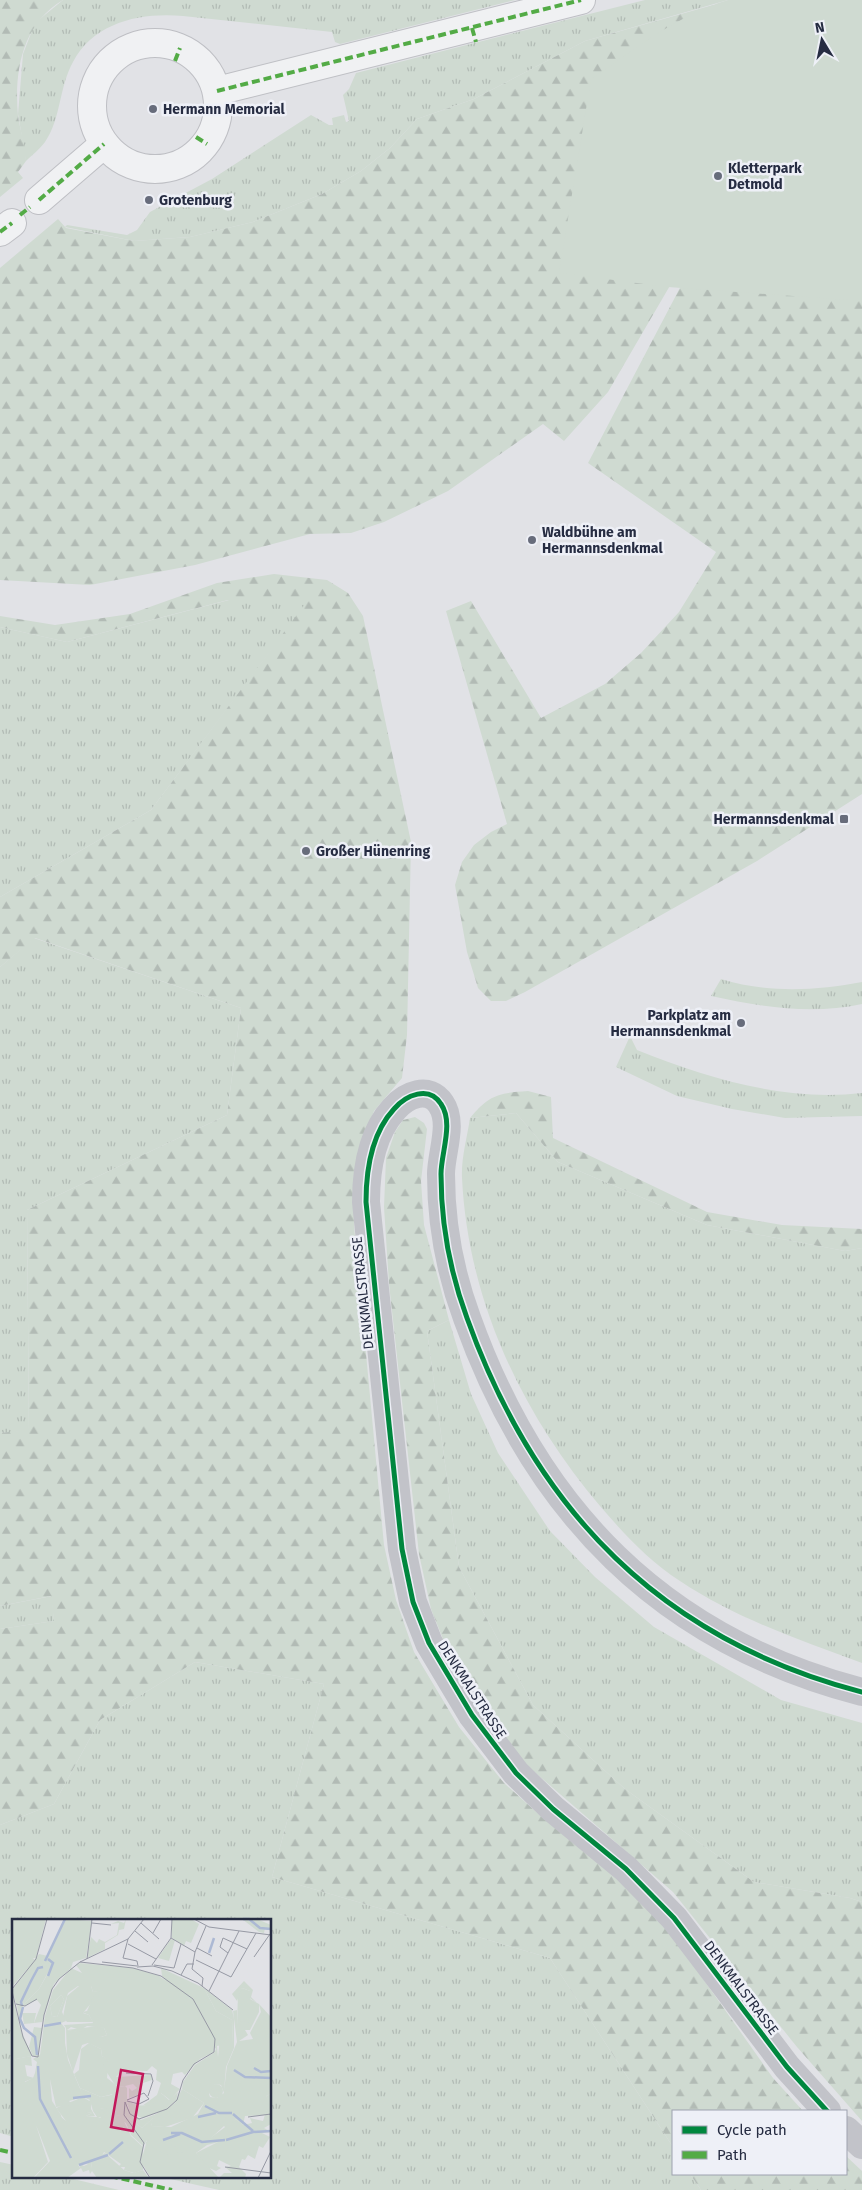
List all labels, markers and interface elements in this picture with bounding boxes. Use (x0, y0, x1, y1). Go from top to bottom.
north arrow (797, 15, 847, 65)
text: N (814, 19, 826, 37)
place label: Hermann Memorial (163, 101, 285, 118)
marker: Hermann Memorial (147, 103, 159, 115)
place label: Kletterpark Detmold (728, 160, 802, 193)
marker: Kletterpark Detmold (712, 170, 724, 182)
place label: Grotenburg (159, 192, 232, 209)
marker: Grotenburg (143, 194, 155, 206)
place label: Waldbühne am Hermannsdenkmal (542, 524, 663, 557)
marker: Waldbühne am Hermannsdenkmal (526, 534, 538, 546)
place label: Hermannsdenkmal (713, 811, 835, 828)
marker: Hermannsdenkmal (838, 813, 850, 825)
place label: Großer Hünenring (316, 843, 430, 860)
marker: Großer Hünenring (300, 845, 312, 857)
place label: Parkplatz am Hermannsdenkmal (610, 1007, 732, 1040)
marker: Parkplatz am Hermannsdenkmal (735, 1017, 747, 1029)
street label: DENKMALSTRASSE (349, 1236, 377, 1350)
street label: DENKMALSTRASSE (434, 1638, 510, 1742)
inset map (12, 1919, 271, 2178)
street label: DENKMALSTRASSE (700, 1938, 782, 2038)
legend (672, 2110, 847, 2175)
text: Cycle path (717, 2121, 787, 2139)
text: Path (717, 2146, 747, 2164)

